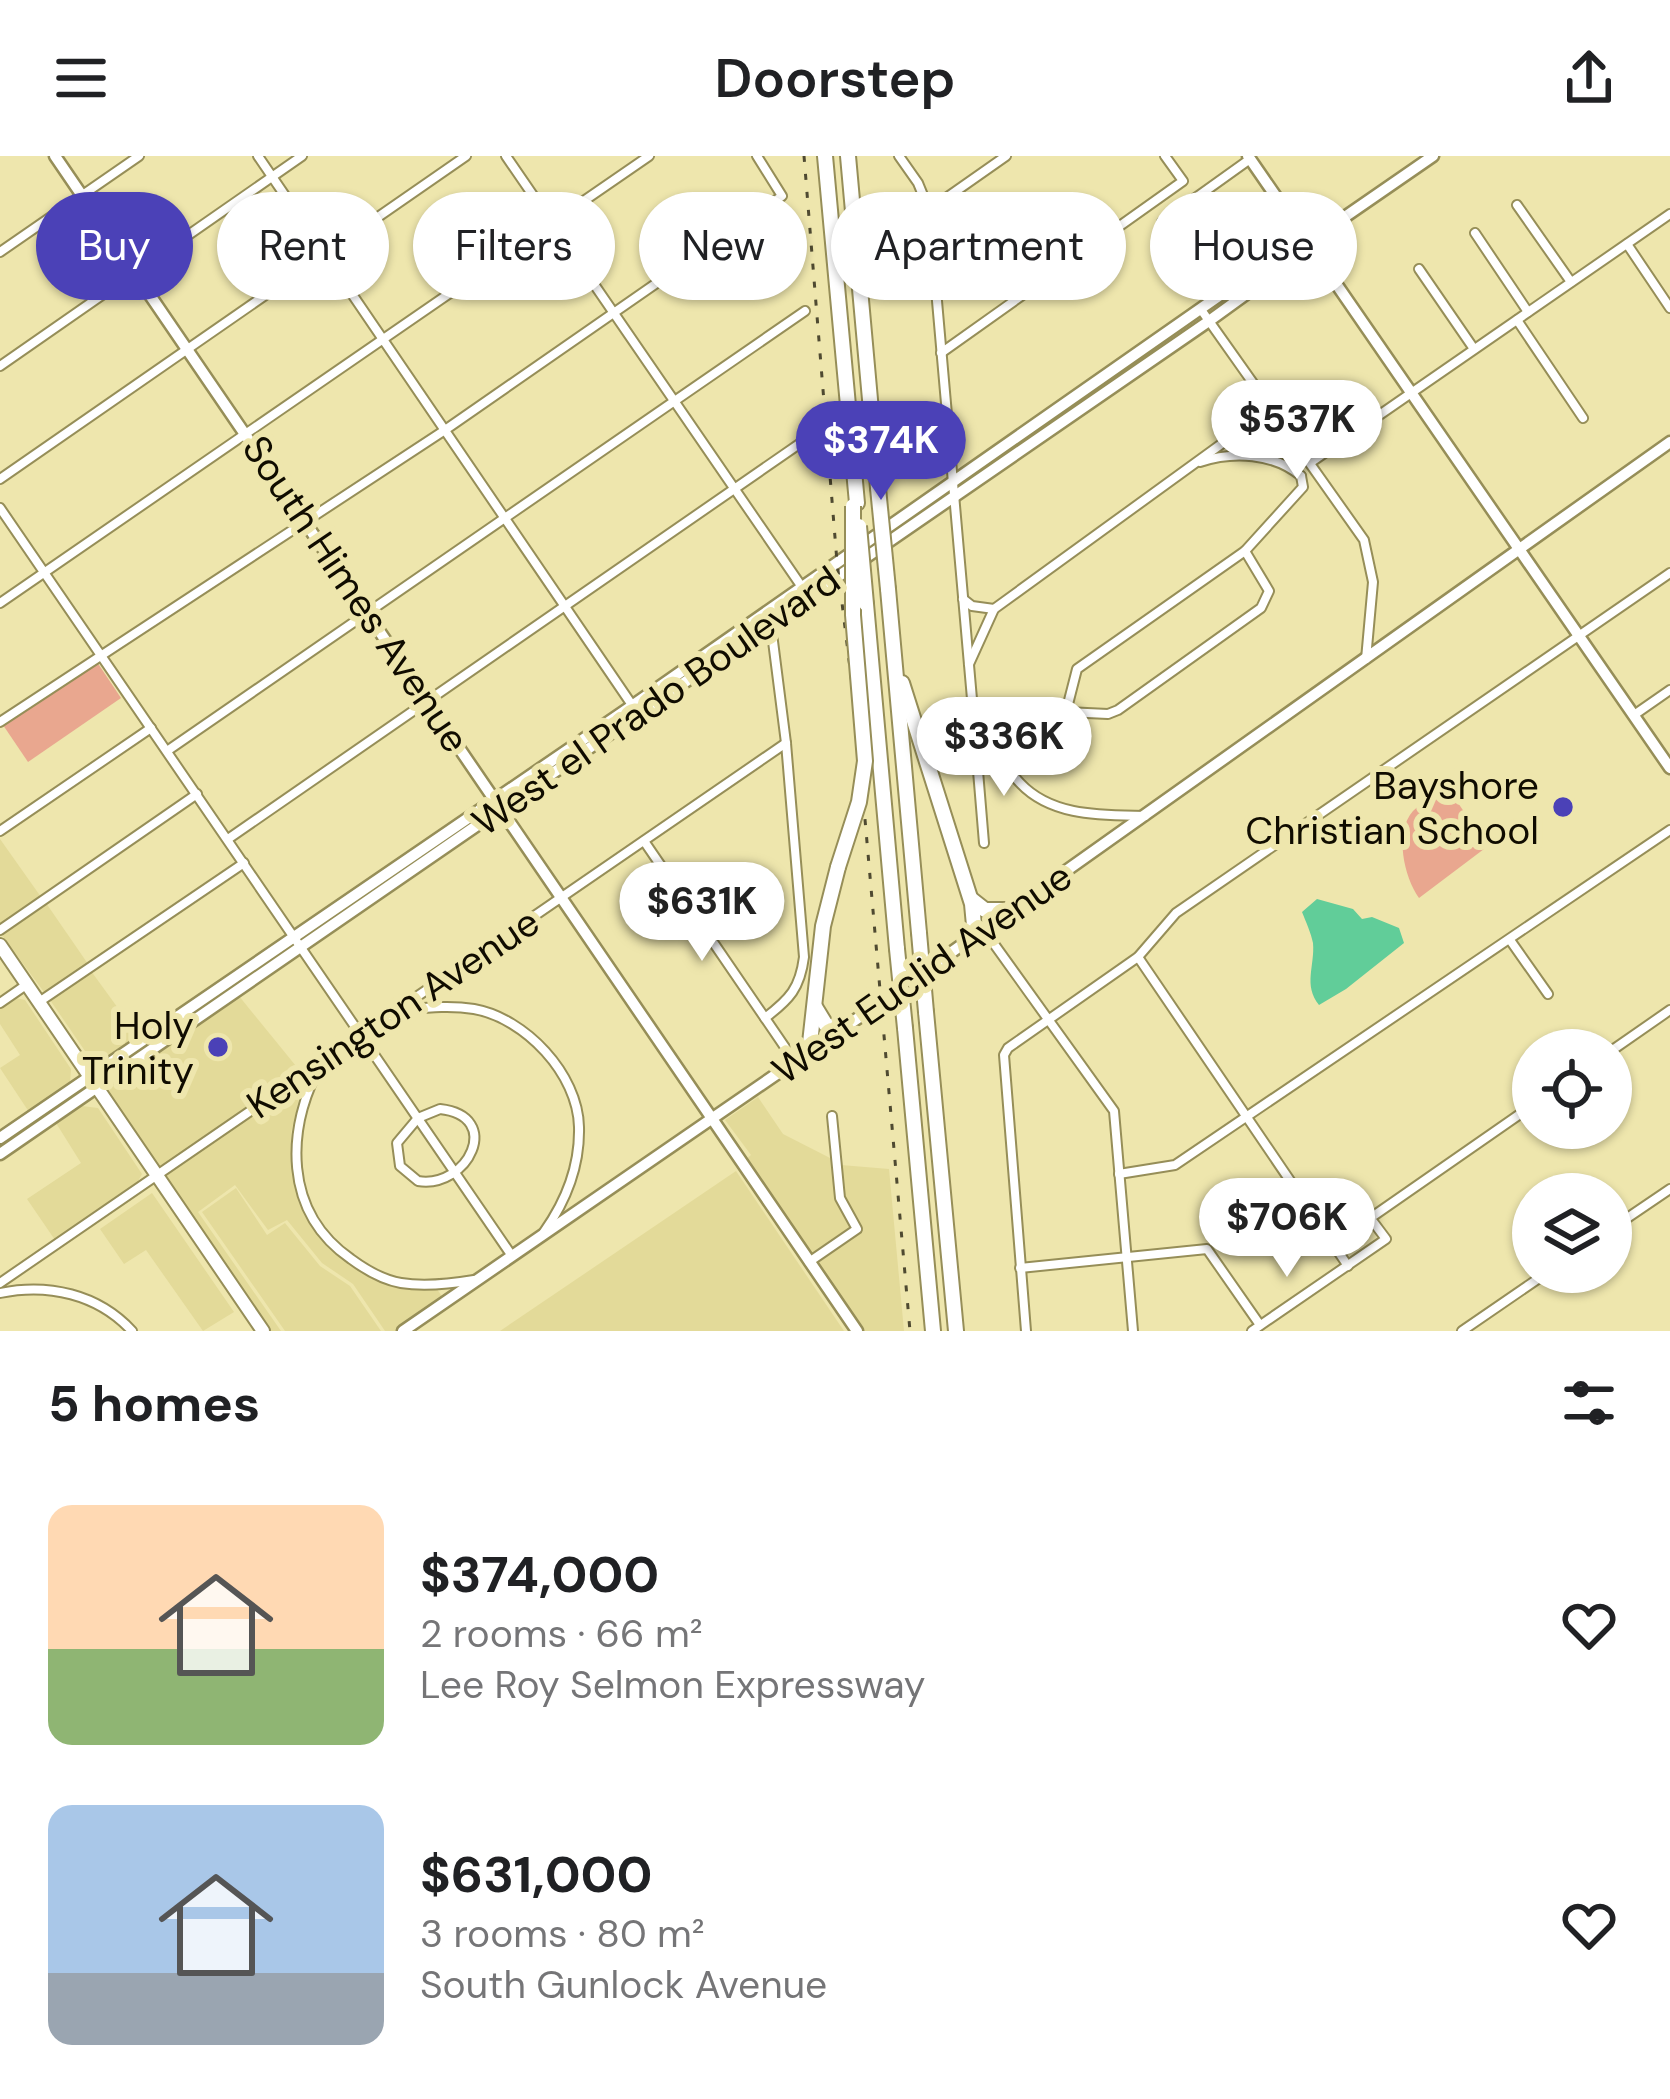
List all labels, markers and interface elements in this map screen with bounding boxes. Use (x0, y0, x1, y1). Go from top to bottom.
text: Doorstep (715, 43, 955, 114)
icon: menu (48, 45, 114, 111)
icon: share (1556, 45, 1622, 111)
chip: Buy (36, 192, 193, 300)
chip: Rent (217, 192, 389, 300)
chip: Filters (413, 192, 615, 300)
chip: New (639, 192, 807, 300)
chip: Apartment (831, 192, 1126, 300)
chip: House (1150, 192, 1357, 300)
pin: $537K (1213, 380, 1381, 482)
text: $537K (1238, 393, 1356, 444)
pin: $374K (797, 401, 965, 503)
text: $374K (823, 414, 939, 465)
street label: South Himes Avenue (231, 426, 481, 762)
street label: West el Prado Boulevard (462, 555, 850, 847)
pin: $336K (920, 697, 1088, 799)
text: $336K (944, 710, 1064, 761)
place label: Bayshore Christian School (1245, 760, 1539, 856)
marker: Bayshore Christian School (1550, 794, 1576, 820)
street label: West Euclid Avenue (762, 850, 1082, 1096)
pin: $631K (618, 862, 786, 964)
text: $631K (646, 875, 758, 926)
street label: Kensington Avenue (237, 896, 549, 1130)
place label: Holy Trinity (82, 1000, 194, 1096)
map controls (1512, 1029, 1632, 1293)
button: locate (1512, 1029, 1632, 1149)
marker: Holy Trinity (205, 1034, 231, 1060)
button: layers (1512, 1173, 1632, 1293)
pin: $706K (1203, 1178, 1371, 1280)
text: $706K (1226, 1191, 1348, 1242)
text: 5 homes (48, 1370, 260, 1437)
icon: filters (1556, 1370, 1622, 1436)
text: $374,000 (420, 1541, 659, 1608)
icon: home (144, 1553, 288, 1697)
icon: heart (1556, 1592, 1622, 1658)
text: 2 rooms · 66 m² (420, 1608, 703, 1659)
text: Lee Roy Selmon Expressway (420, 1659, 926, 1710)
text: $631,000 (420, 1841, 652, 1908)
icon: home (144, 1853, 288, 1997)
icon: heart (1556, 1892, 1622, 1958)
text: 3 rooms · 80 m² (420, 1908, 705, 1959)
text: South Gunlock Avenue (420, 1959, 827, 2010)

